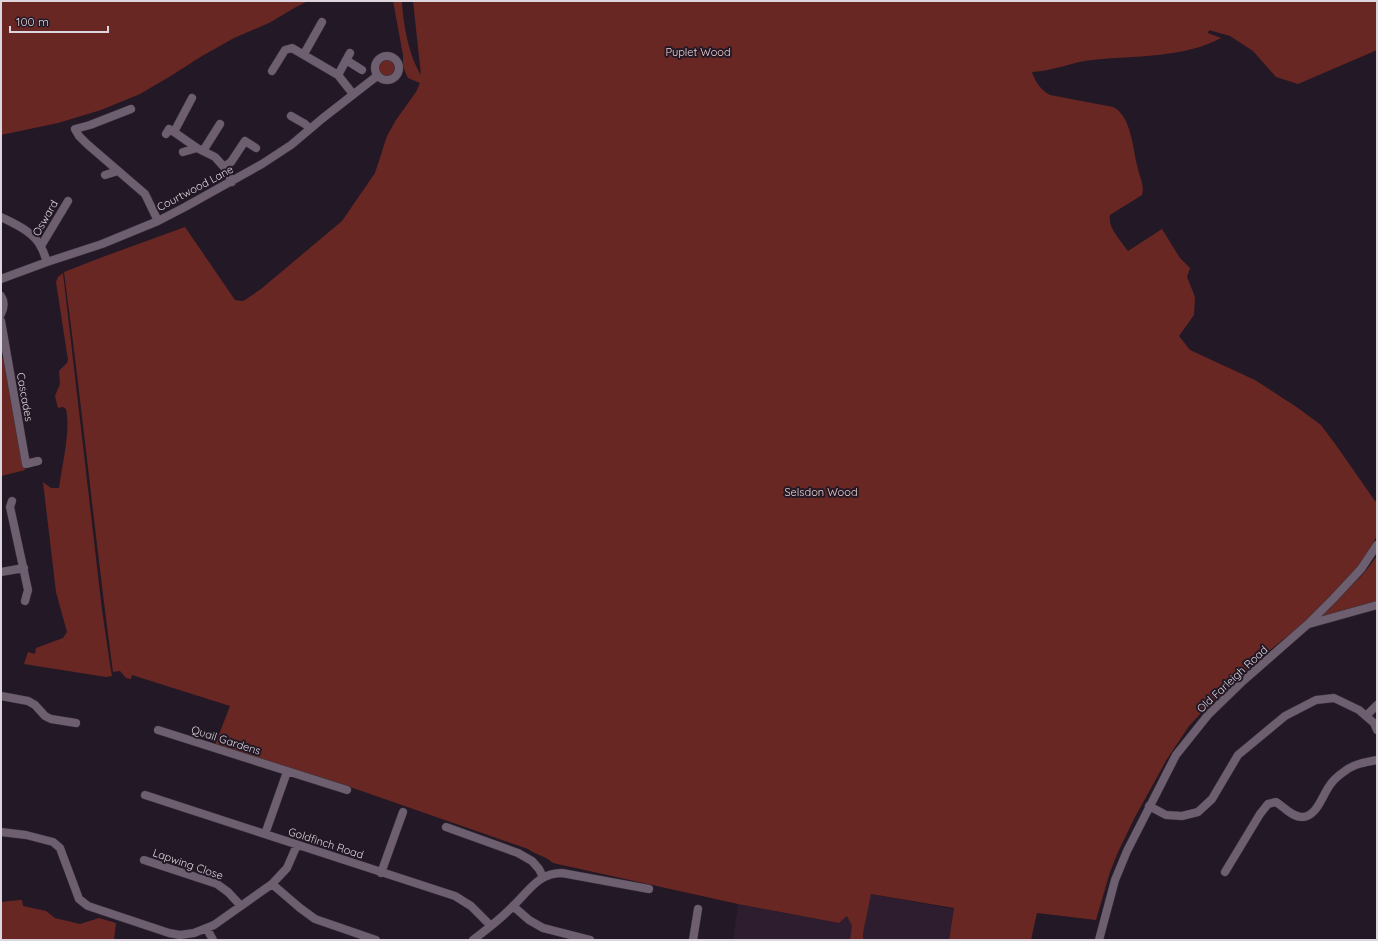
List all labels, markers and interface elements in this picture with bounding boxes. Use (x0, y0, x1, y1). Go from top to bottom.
scale bar (10, 8, 108, 34)
text: 100 m (16, 14, 49, 29)
park label: Puplet Wood (665, 45, 731, 59)
street label: Courtwood Lane (154, 162, 236, 214)
street label: Osward (29, 198, 61, 238)
street label: Cascades (14, 371, 36, 423)
park label: Selsdon Wood (784, 485, 858, 499)
street label: Old Farleigh Road (1194, 643, 1270, 715)
street label: Quail Gardens (190, 722, 262, 758)
street label: Goldfinch Road (287, 824, 365, 862)
street label: Lapwing Close (151, 845, 225, 883)

